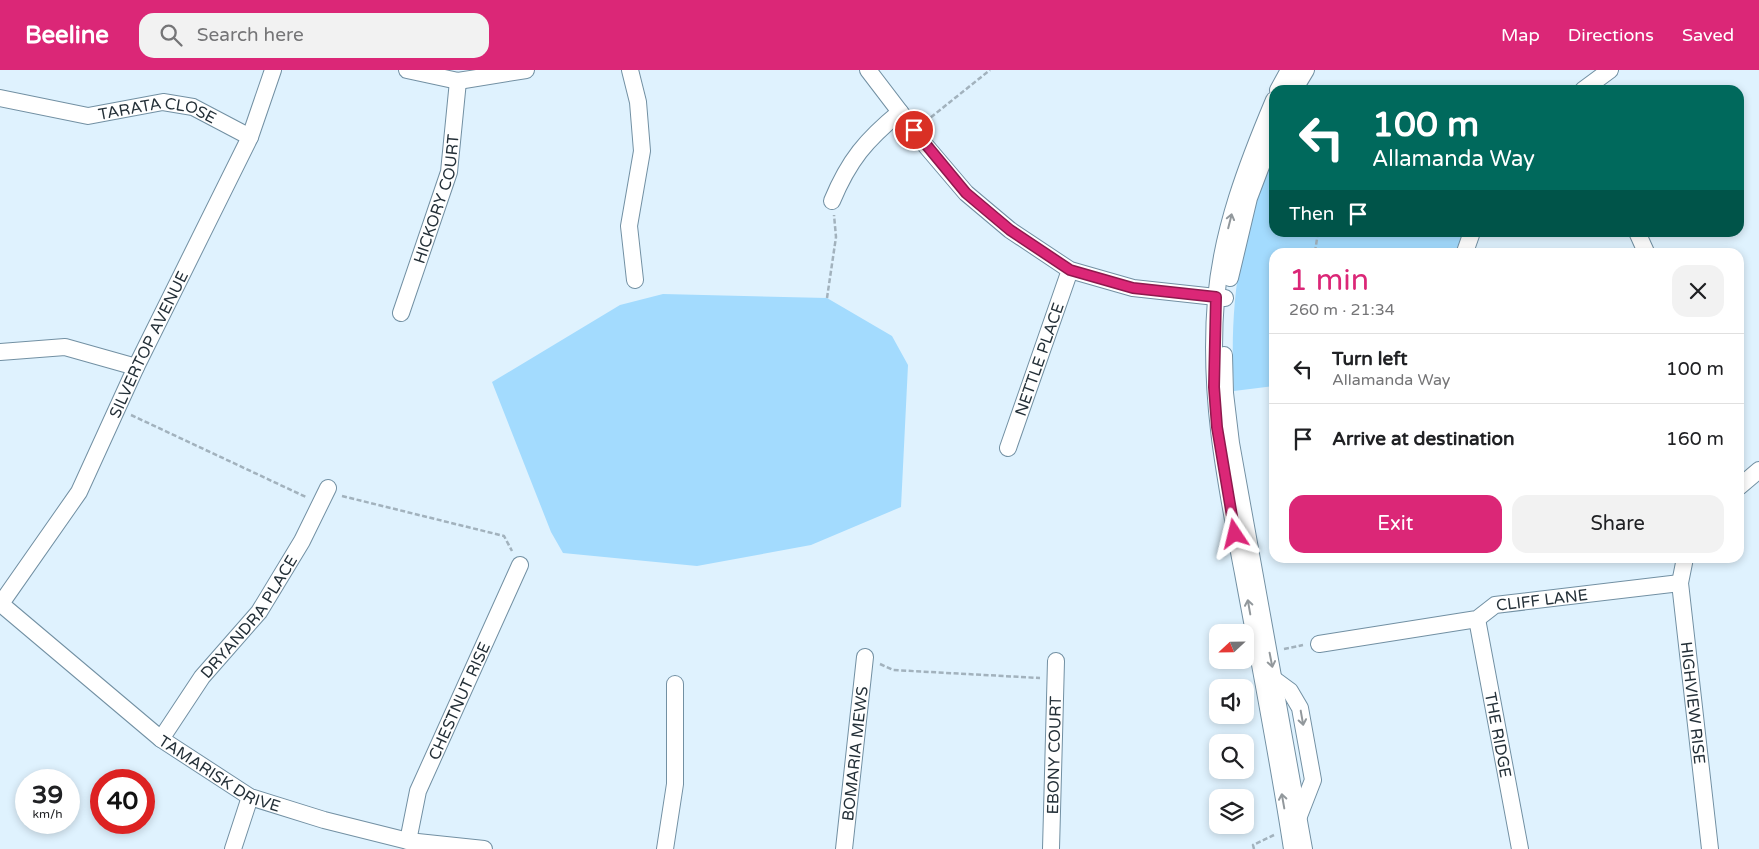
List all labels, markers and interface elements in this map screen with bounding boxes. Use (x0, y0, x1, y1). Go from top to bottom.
search box (139, 13, 489, 58)
text: Beeline (25, 21, 109, 50)
icon: search (157, 21, 185, 49)
text: Search here (197, 24, 304, 46)
text: Map (1501, 24, 1540, 46)
text: Directions (1568, 24, 1654, 46)
text: Saved (1682, 24, 1734, 46)
street label: TARATA CLOSE (97, 93, 219, 128)
text: 100 m (1372, 104, 1479, 146)
icon: left (1289, 105, 1354, 170)
pin (893, 109, 935, 151)
icon: arrive (900, 116, 928, 144)
street label: HICKORY COURT (410, 133, 464, 266)
text: Allamanda Way (1372, 146, 1535, 172)
icon: arrive (1344, 200, 1372, 228)
text: Then (1289, 203, 1334, 225)
one-way arrow (1226, 213, 1235, 229)
text: 1 min (1289, 262, 1369, 299)
button: close (1672, 265, 1724, 317)
street label: SILVERTOP AVENUE (105, 268, 193, 421)
street label: NETTLE PLACE (1011, 300, 1069, 419)
text: 260 m · 21:34 (1289, 300, 1395, 320)
text: Turn left (1332, 348, 1408, 370)
icon: left (1289, 355, 1317, 383)
text: 100 m (1666, 358, 1724, 380)
text: Allamanda Way (1332, 370, 1450, 390)
icon: arrive (1289, 425, 1317, 453)
text: Arrive at destination (1332, 428, 1515, 450)
text: 160 m (1666, 428, 1724, 450)
button: Exit (1289, 495, 1502, 553)
button: Share (1512, 495, 1724, 553)
position arrow (1208, 507, 1260, 559)
street label: DRYANDRA PLACE (196, 552, 302, 683)
street label: CLIFF LANE (1495, 585, 1589, 616)
one-way arrow (1243, 599, 1253, 615)
north arrow (1209, 624, 1254, 669)
map controls (1209, 624, 1254, 834)
street label: CHESTNUT RISE (424, 639, 495, 763)
street label: HIGHVIEW RISE (1676, 641, 1709, 765)
one-way arrow (1267, 652, 1276, 668)
button: sound (1209, 679, 1254, 724)
street label: BOMARIA MEWS (838, 685, 873, 822)
street label: THE RIDGE (1480, 691, 1515, 780)
street label: EBONY COURT (1043, 695, 1066, 815)
one-way arrow (1297, 710, 1307, 726)
street label: TAMARISK DRIVE (155, 731, 283, 817)
button: search (1209, 734, 1254, 779)
speed limit sign: 40 (90, 769, 155, 834)
text: 39 (32, 780, 63, 810)
button: layers (1209, 789, 1254, 834)
one-way arrow (1278, 793, 1288, 809)
text: km/h (32, 807, 63, 821)

